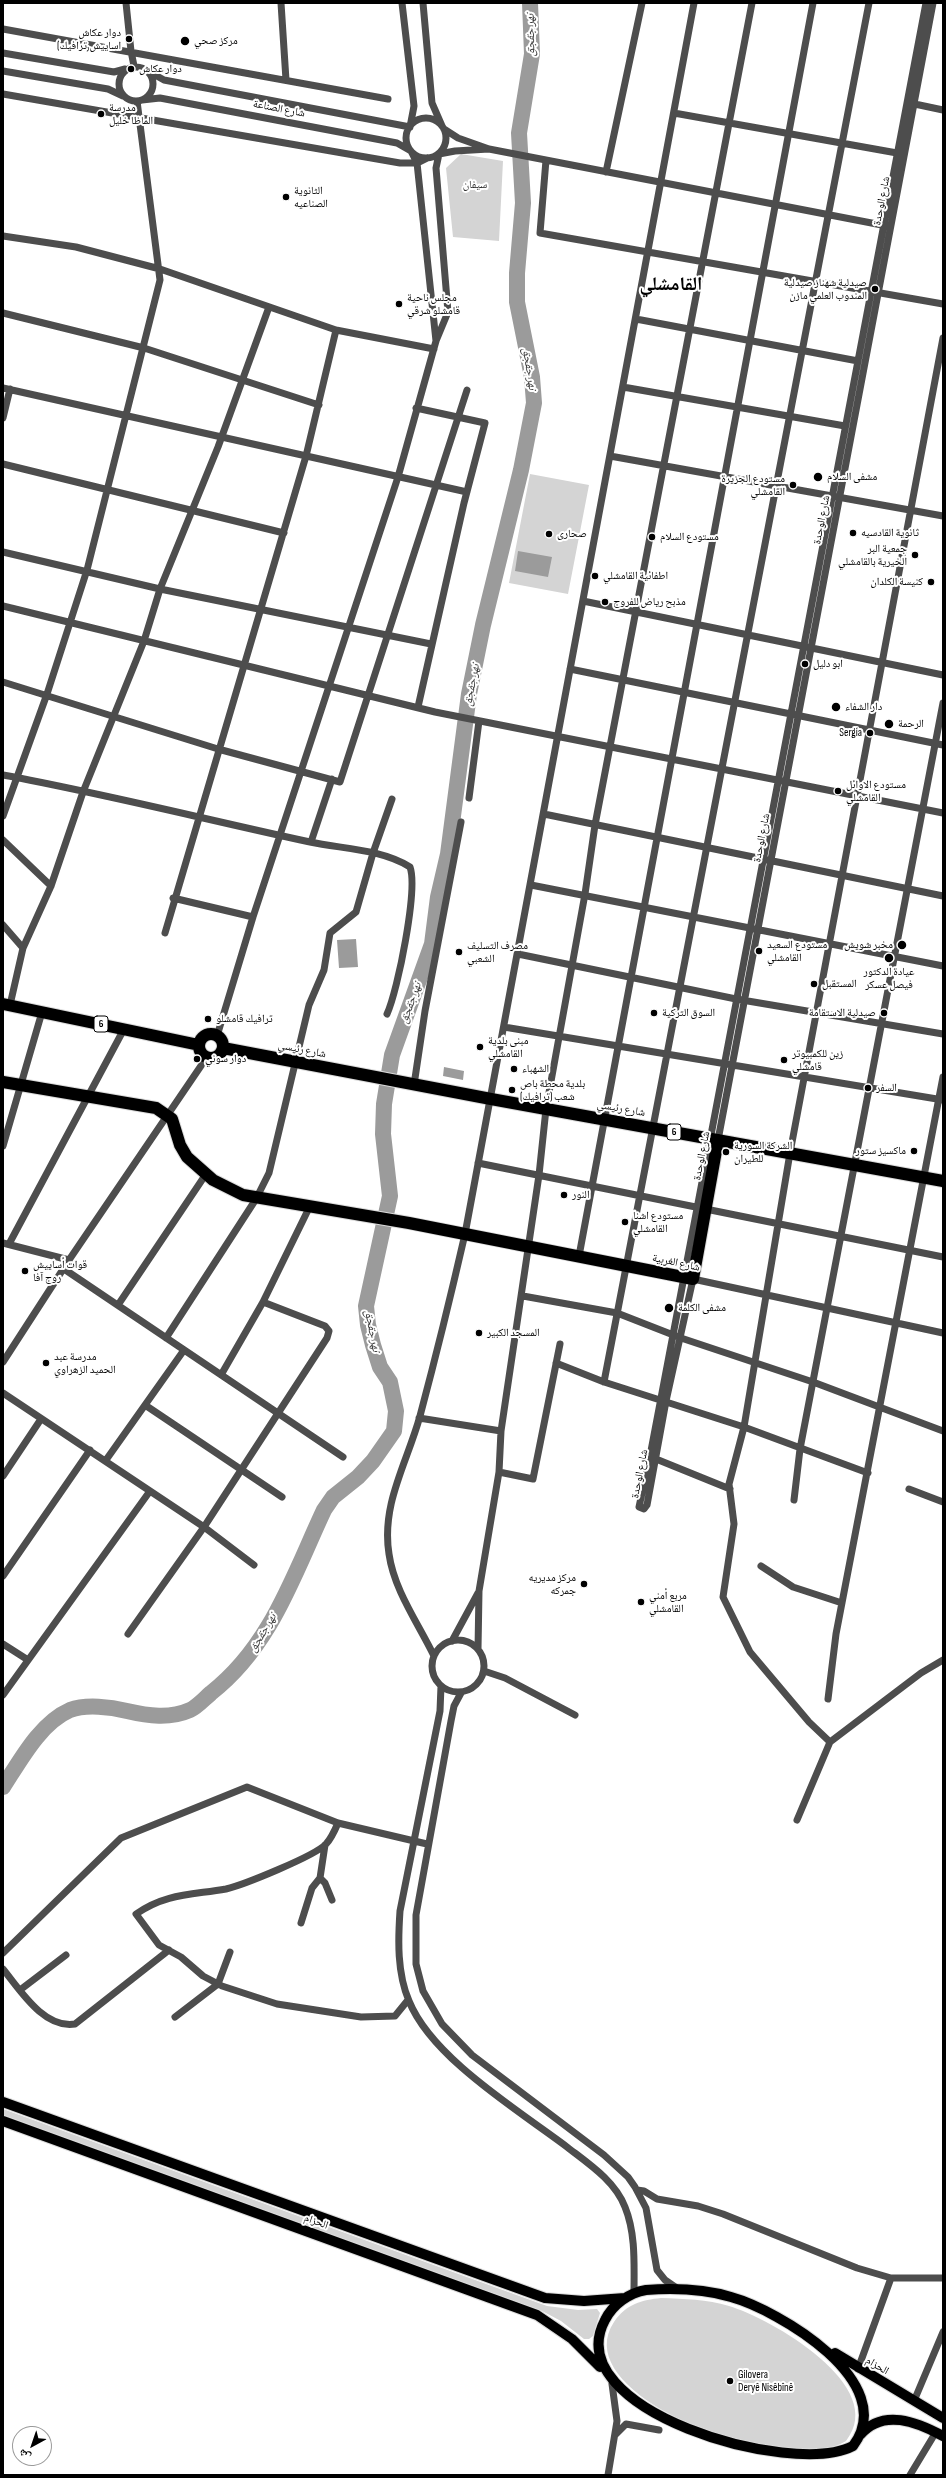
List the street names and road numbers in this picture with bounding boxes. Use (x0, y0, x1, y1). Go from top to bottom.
street label: شارع الصناعة (252, 97, 306, 121)
street label: شارع الوحدة (871, 175, 893, 227)
street label: شارع الوحدة (811, 494, 833, 546)
street label: شارع الوحدة (751, 812, 773, 864)
road number: 6 (94, 1016, 108, 1032)
street label: شارع رئيسي (277, 1039, 327, 1061)
street label: شارع رئيسي (596, 1098, 646, 1120)
road number: 6 (667, 1124, 681, 1140)
street label: شارع الوحدة (691, 1130, 713, 1182)
street label: شارع الغربية (651, 1251, 701, 1275)
street label: شارع الوحدة (629, 1448, 651, 1500)
street label: الحزام (302, 2212, 330, 2232)
street label: الحزام (863, 2354, 891, 2378)

